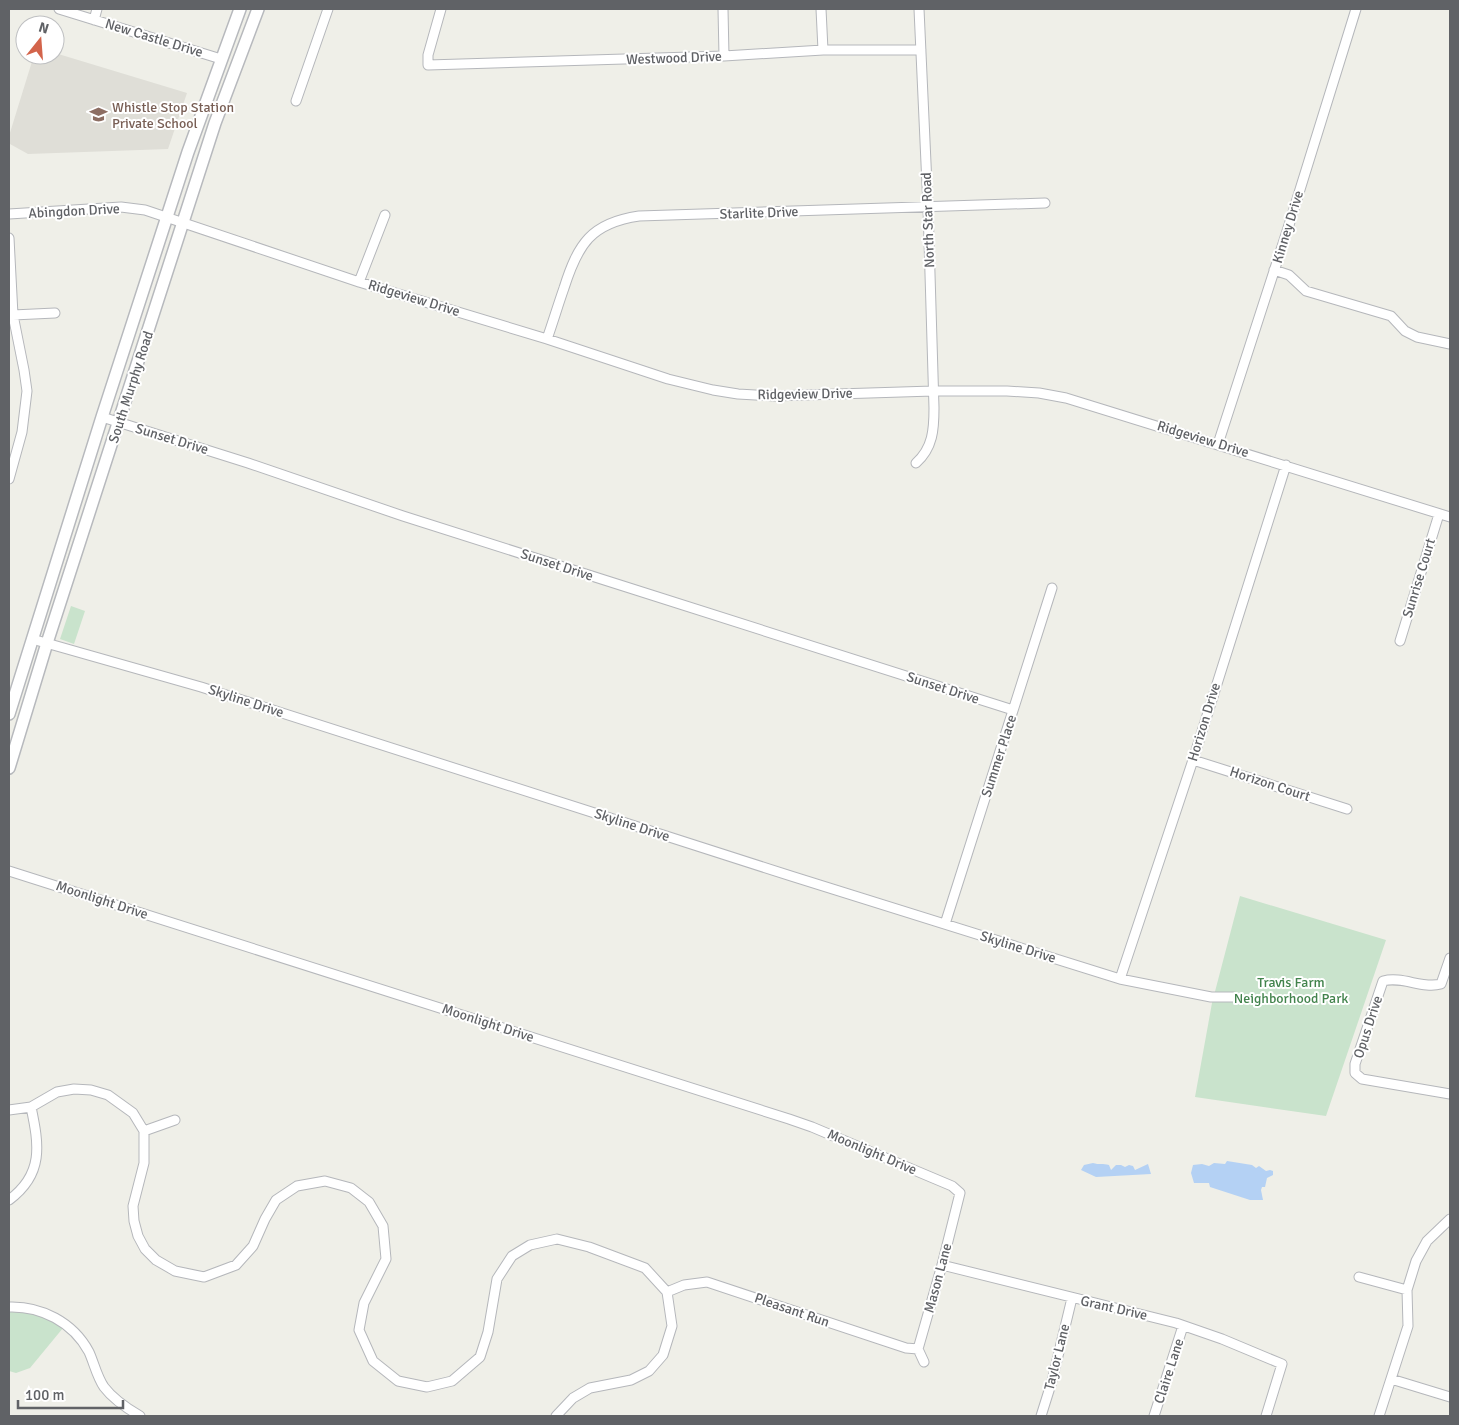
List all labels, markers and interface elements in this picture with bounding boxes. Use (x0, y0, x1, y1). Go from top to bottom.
north arrow (15, 15, 65, 65)
street label: New Castle Drive (103, 15, 205, 61)
text: N (37, 18, 51, 38)
street label: Westwood Drive (626, 48, 722, 68)
place label: Whistle Stop Station Private School (112, 99, 234, 132)
school or university icon: Whistle Stop Station Private School (88, 105, 108, 125)
street label: North Star Road (918, 172, 938, 268)
street label: Kinney Drive (1269, 189, 1307, 265)
street label: Abingdon Drive (28, 200, 120, 222)
street label: Starlite Drive (719, 203, 799, 223)
street label: Ridgeview Drive (366, 276, 462, 320)
street label: South Murphy Road (105, 329, 157, 445)
street label: Ridgeview Drive (757, 385, 853, 403)
street label: Ridgeview Drive (1155, 417, 1251, 461)
street label: Sunset Drive (133, 420, 211, 458)
street label: Sunrise Court (1399, 536, 1439, 620)
street label: Sunset Drive (518, 545, 596, 585)
street label: Sunset Drive (904, 668, 982, 708)
street label: Skyline Drive (206, 681, 286, 721)
street label: Horizon Drive (1184, 681, 1224, 763)
street label: Summer Place (978, 713, 1020, 799)
street label: Horizon Court (1228, 763, 1312, 805)
street label: Skyline Drive (592, 805, 672, 845)
street label: Moonlight Drive (54, 877, 150, 923)
street label: Skyline Drive (978, 927, 1058, 967)
park label: Travis Farm Neighborhood Park (1234, 974, 1348, 1007)
street label: Opus Drive (1350, 994, 1386, 1060)
street label: Moonlight Drive (440, 1000, 536, 1046)
street label: Moonlight Drive (825, 1125, 919, 1179)
street label: Mason Lane (921, 1241, 955, 1315)
street label: Pleasant Run (752, 1289, 832, 1331)
street label: Grant Drive (1079, 1292, 1149, 1324)
street label: Taylor Lane (1041, 1322, 1073, 1392)
street label: Claire Lane (1151, 1336, 1187, 1406)
scale bar (18, 1378, 122, 1410)
text: 100 m (25, 1386, 65, 1404)

